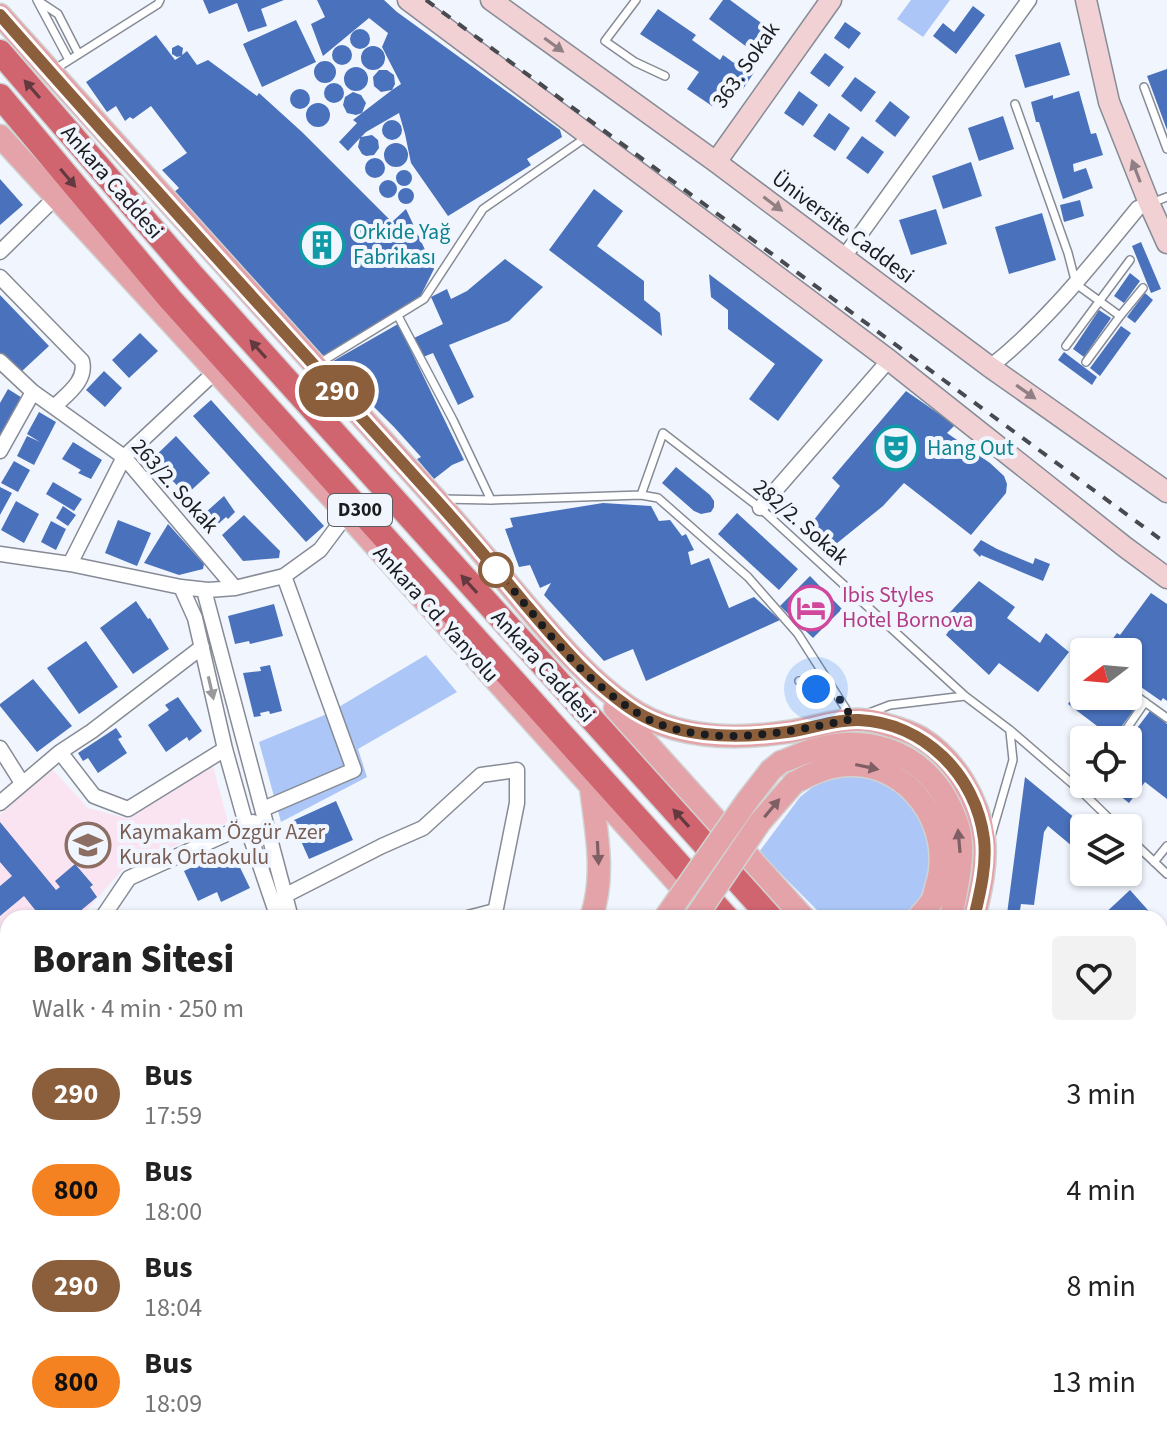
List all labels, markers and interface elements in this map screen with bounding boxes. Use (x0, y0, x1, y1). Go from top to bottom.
street label: 363. Sokak (704, 15, 788, 115)
one-way arrow (544, 37, 565, 53)
one-way arrow (24, 80, 41, 100)
street label: Ankara Caddesi (53, 118, 171, 246)
one-way arrow (1129, 159, 1142, 183)
street label: Üniversite Caddesi (765, 163, 921, 291)
one-way arrow (59, 167, 76, 187)
one-way arrow (762, 196, 784, 212)
place label: Orkide Yağ Fabrikası (353, 216, 450, 273)
building icon: Orkide Yağ Fabrikası (298, 221, 346, 269)
one-way arrow (250, 339, 267, 359)
line badge: 290 (291, 365, 383, 417)
text: 290 (315, 371, 359, 411)
one-way arrow (1016, 384, 1037, 400)
theatre icon: Hang Out (872, 424, 920, 472)
street label: 263/2. Sokak (124, 432, 226, 540)
place label: Hang Out (927, 432, 1015, 464)
street label: 282/2. Sokak (746, 471, 856, 573)
road number: D300 (328, 494, 392, 526)
street label: Ankara Cd. Yanyolu (366, 538, 506, 690)
unlabelled marker (479, 553, 513, 587)
one-way arrow (461, 574, 479, 593)
place label: Ibis Styles Hotel Bornova (842, 579, 973, 636)
hotel icon: Ibis Styles Hotel Bornova (787, 584, 835, 632)
street label: Ankara Caddesi (484, 603, 602, 729)
north arrow (1070, 638, 1142, 710)
map controls (1070, 638, 1142, 886)
your location (796, 669, 836, 709)
one-way arrow (205, 676, 218, 701)
button: locate (1070, 726, 1142, 798)
one-way arrow (855, 762, 880, 774)
one-way arrow (763, 798, 780, 818)
one-way arrow (673, 809, 690, 829)
button: layers (1070, 814, 1142, 886)
place label: Kaymakam Özgür Azer Kurak Ortaokulu (119, 816, 326, 873)
school or university icon: Kaymakam Özgür Azer Kurak Ortaokulu (64, 821, 112, 869)
one-way arrow (952, 828, 965, 853)
one-way arrow (592, 841, 605, 866)
text: Boran Sitesi (32, 933, 234, 987)
button: heart (1052, 936, 1136, 1020)
text: Walk · 4 min · 250 m (32, 990, 244, 1027)
text: Bus (144, 1054, 192, 1097)
text: 3 min (1066, 1073, 1136, 1116)
text: 290 (54, 1074, 98, 1114)
text: 17:59 (144, 1097, 202, 1134)
text: Bus (144, 1150, 192, 1193)
text: 4 min (1066, 1169, 1136, 1212)
text: 800 (54, 1170, 98, 1210)
text: 18:00 (144, 1193, 202, 1230)
text: Bus (144, 1246, 192, 1289)
text: 8 min (1066, 1265, 1136, 1308)
text: 290 (54, 1266, 98, 1306)
text: 18:04 (144, 1289, 202, 1326)
text: Bus (144, 1342, 192, 1385)
text: 13 min (1052, 1361, 1136, 1404)
text: 800 (54, 1362, 98, 1402)
text: 18:09 (144, 1385, 202, 1422)

